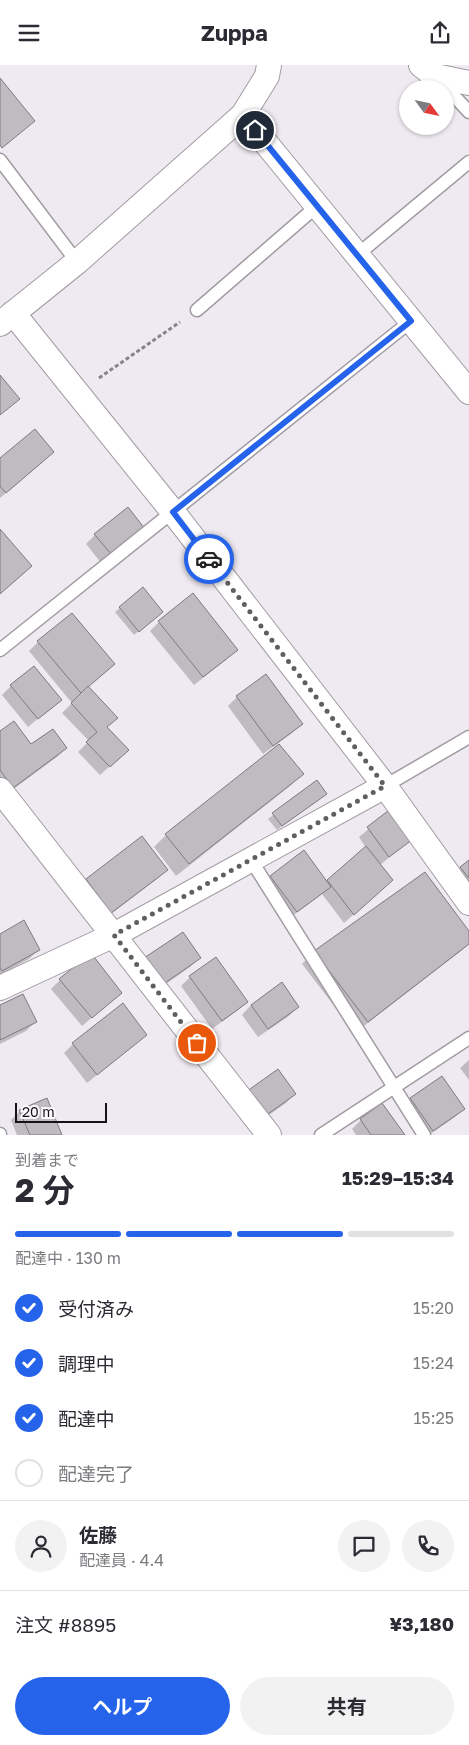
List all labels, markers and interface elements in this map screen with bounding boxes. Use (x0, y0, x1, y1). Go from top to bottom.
icon: menu (15, 19, 43, 47)
text: Zuppa (201, 19, 268, 46)
icon: share (426, 19, 454, 47)
north arrow (399, 80, 454, 135)
map controls (399, 80, 454, 135)
pin (234, 109, 276, 151)
icon: home (241, 116, 269, 144)
courier (184, 534, 234, 584)
icon: car (195, 545, 223, 573)
pin (176, 1022, 218, 1064)
icon: bag (183, 1029, 211, 1057)
scale bar (15, 1100, 108, 1123)
text: 20 m (22, 1103, 55, 1120)
text: 到着まで (15, 1150, 79, 1170)
text: 15:29–15:34 (342, 1166, 454, 1189)
text: 2 分 (15, 1171, 75, 1209)
text: 配達中 · 130 m (15, 1248, 121, 1268)
icon: check (15, 1294, 43, 1322)
text: 受付済み (58, 1297, 134, 1320)
text: 15:20 (413, 1298, 454, 1318)
icon: check (15, 1349, 43, 1377)
text: 調理中 (58, 1352, 115, 1375)
text: 15:24 (413, 1353, 454, 1373)
icon: check (15, 1404, 43, 1432)
text: 配達中 (58, 1407, 115, 1430)
text: 15:25 (414, 1408, 454, 1428)
text: 配達完了 (58, 1462, 134, 1485)
button: person (15, 1520, 67, 1572)
button: chat (338, 1520, 390, 1572)
button: phone (402, 1520, 454, 1572)
text: 佐藤 (79, 1523, 117, 1546)
text: 配達員 · 4.4 (79, 1550, 164, 1570)
text: ¥3,180 (389, 1612, 454, 1635)
text: 注文 #8895 (15, 1613, 116, 1636)
button: ヘルプ (15, 1677, 230, 1735)
button: 共有 (240, 1677, 454, 1735)

